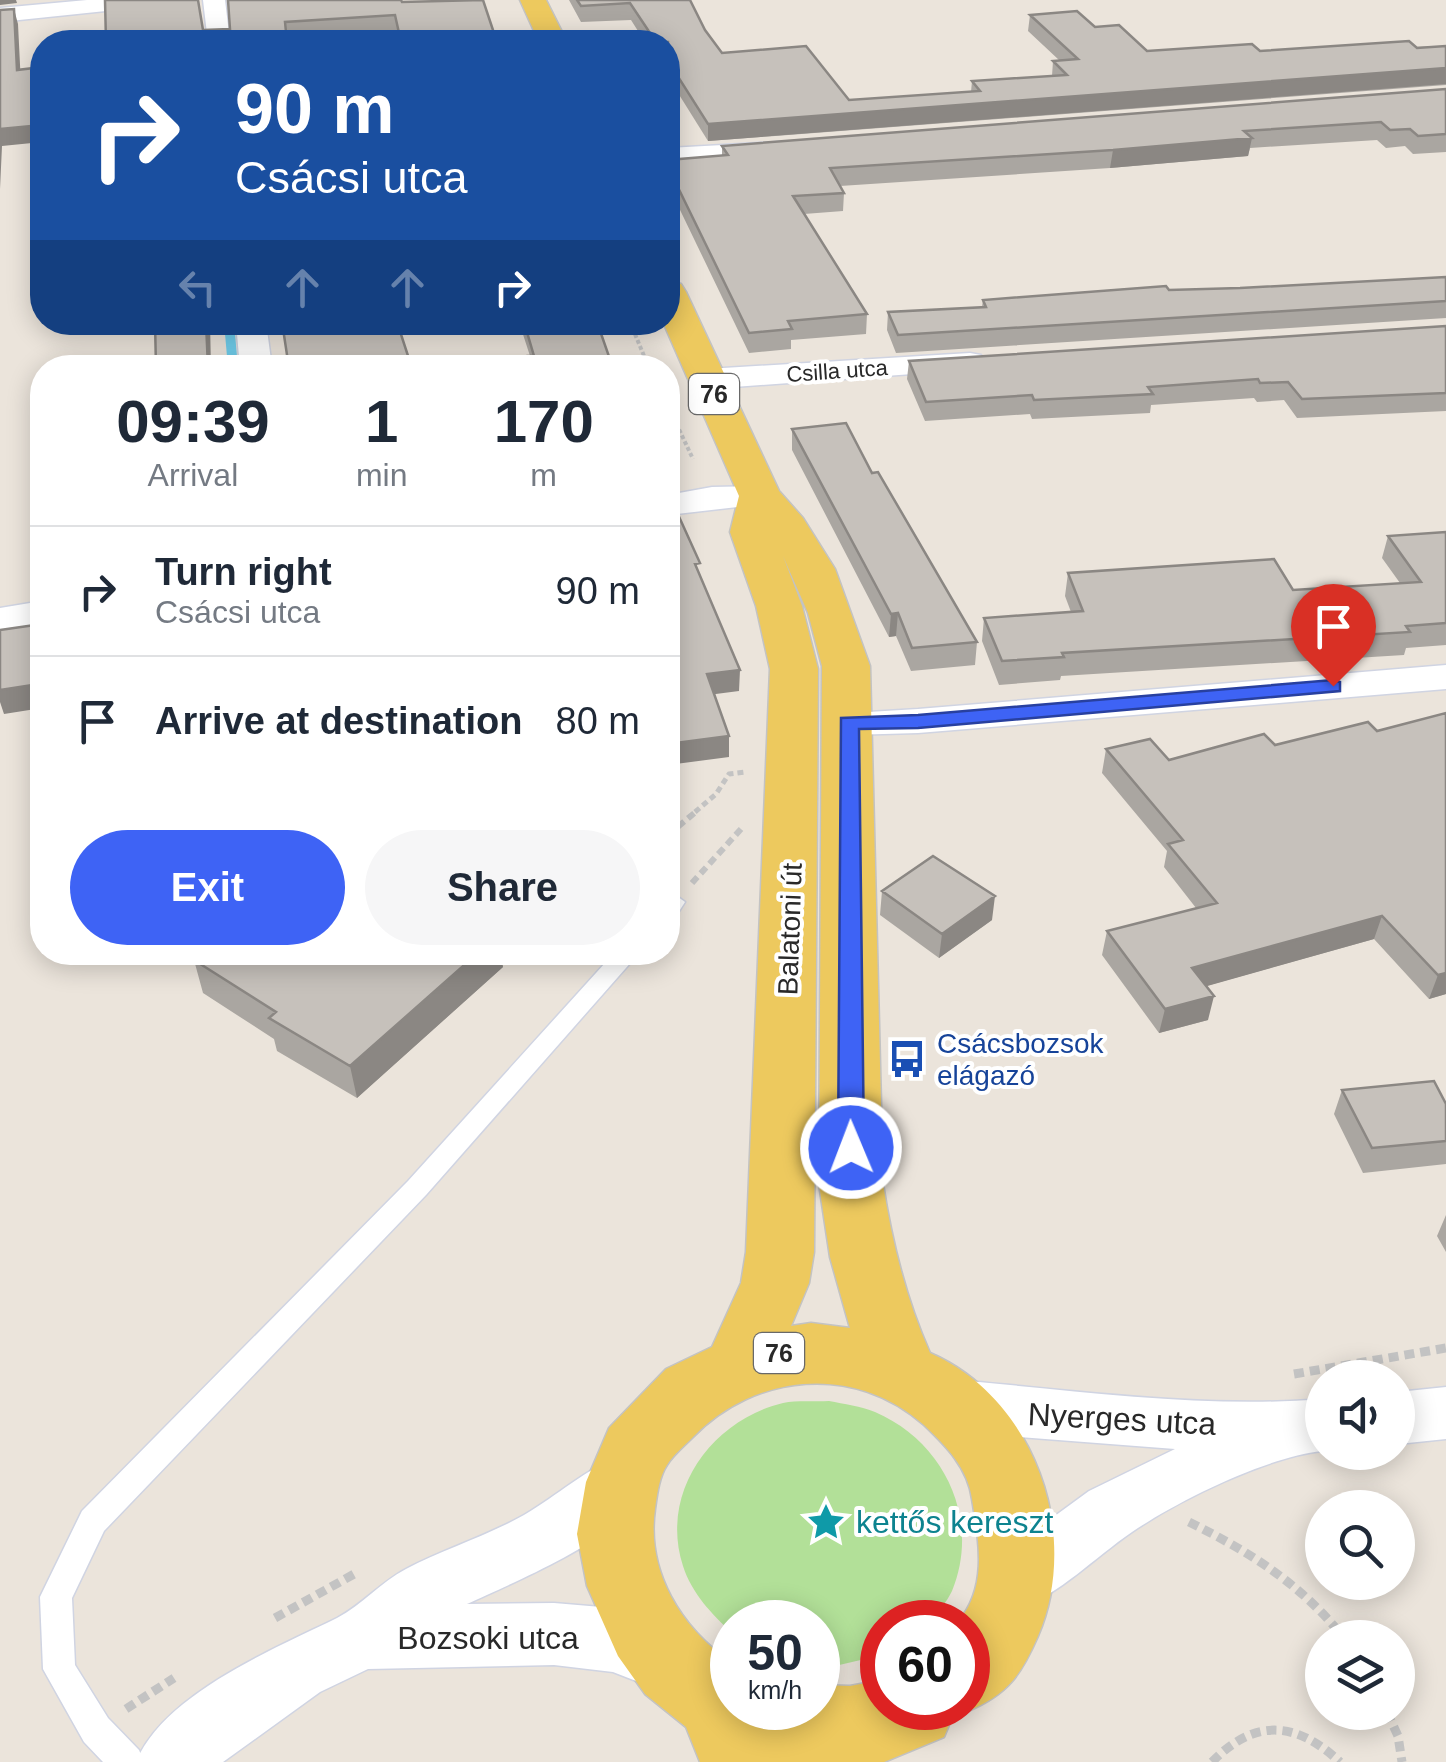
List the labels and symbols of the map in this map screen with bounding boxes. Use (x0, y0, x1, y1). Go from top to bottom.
street label: Csilla utca (786, 355, 889, 387)
road number: 76 (689, 374, 739, 414)
pin (1291, 584, 1376, 687)
street label: Balatoni út (772, 862, 808, 996)
place label: Csácsbozsok elágazó (937, 1028, 1105, 1091)
bus stop icon: Csácsbozsok elágazó (886, 1038, 928, 1080)
position arrow (799, 1096, 903, 1200)
road number: 76 (754, 1333, 804, 1373)
street label: Nyerges utca (1027, 1396, 1217, 1442)
place icon: kettős kereszt (805, 1501, 847, 1543)
place label: kettős kereszt (856, 1504, 1054, 1540)
speed limit sign: 60 (860, 1600, 990, 1730)
street label: Bozsoki utca (397, 1620, 579, 1656)

